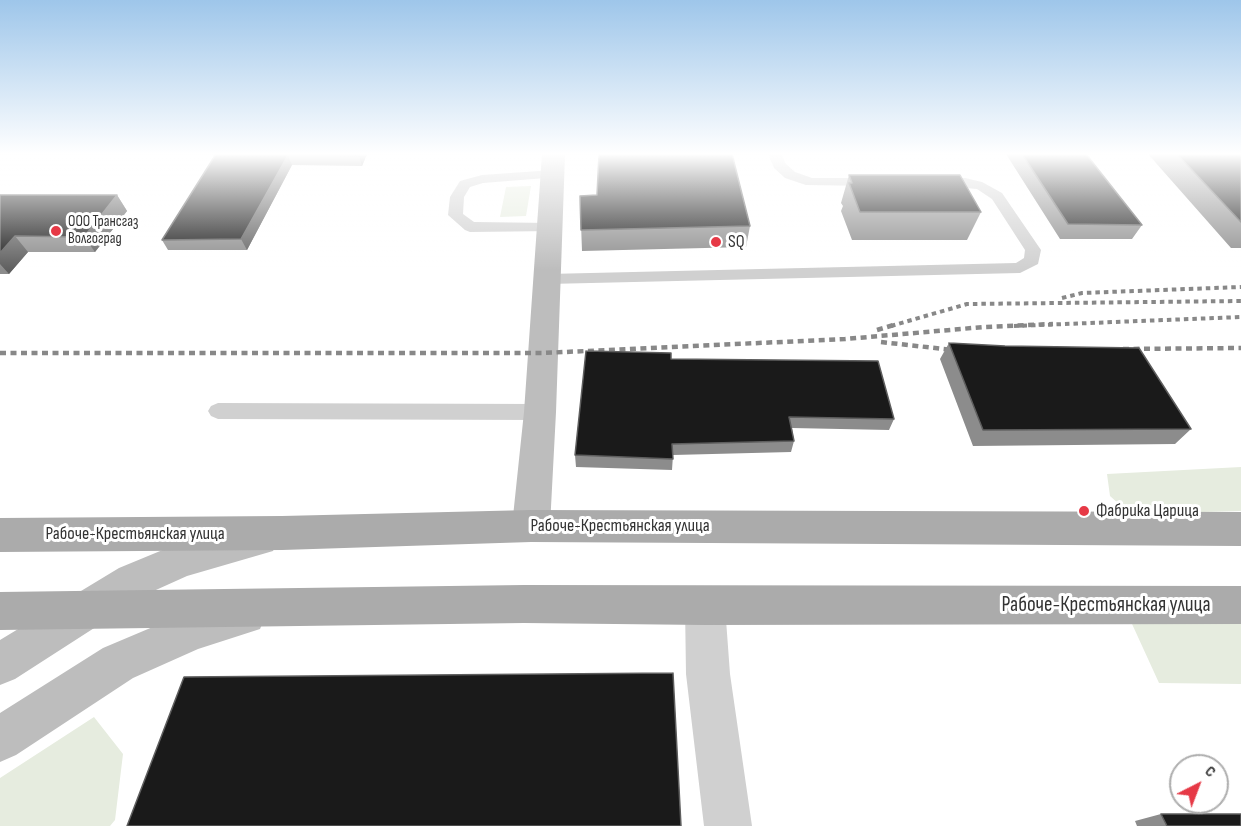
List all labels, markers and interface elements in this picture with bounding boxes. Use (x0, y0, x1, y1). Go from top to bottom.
place label: ООО Трансгаз Волгоград (68, 213, 138, 248)
marker: ООО Трансгаз Волгоград (49, 224, 63, 238)
place label: SQ (728, 231, 745, 253)
marker: SQ (709, 235, 723, 249)
place label: Фабрика Царица (1096, 500, 1199, 522)
marker: Фабрика Царица (1077, 504, 1091, 518)
street label: Рабоче-Крестьянская улица (530, 515, 710, 537)
street label: Рабоче-Крестьянская улица (45, 523, 225, 545)
street label: Рабоче-Крестьянская улица (1001, 593, 1211, 619)
north arrow (1169, 754, 1229, 814)
text: С (1201, 762, 1219, 782)

